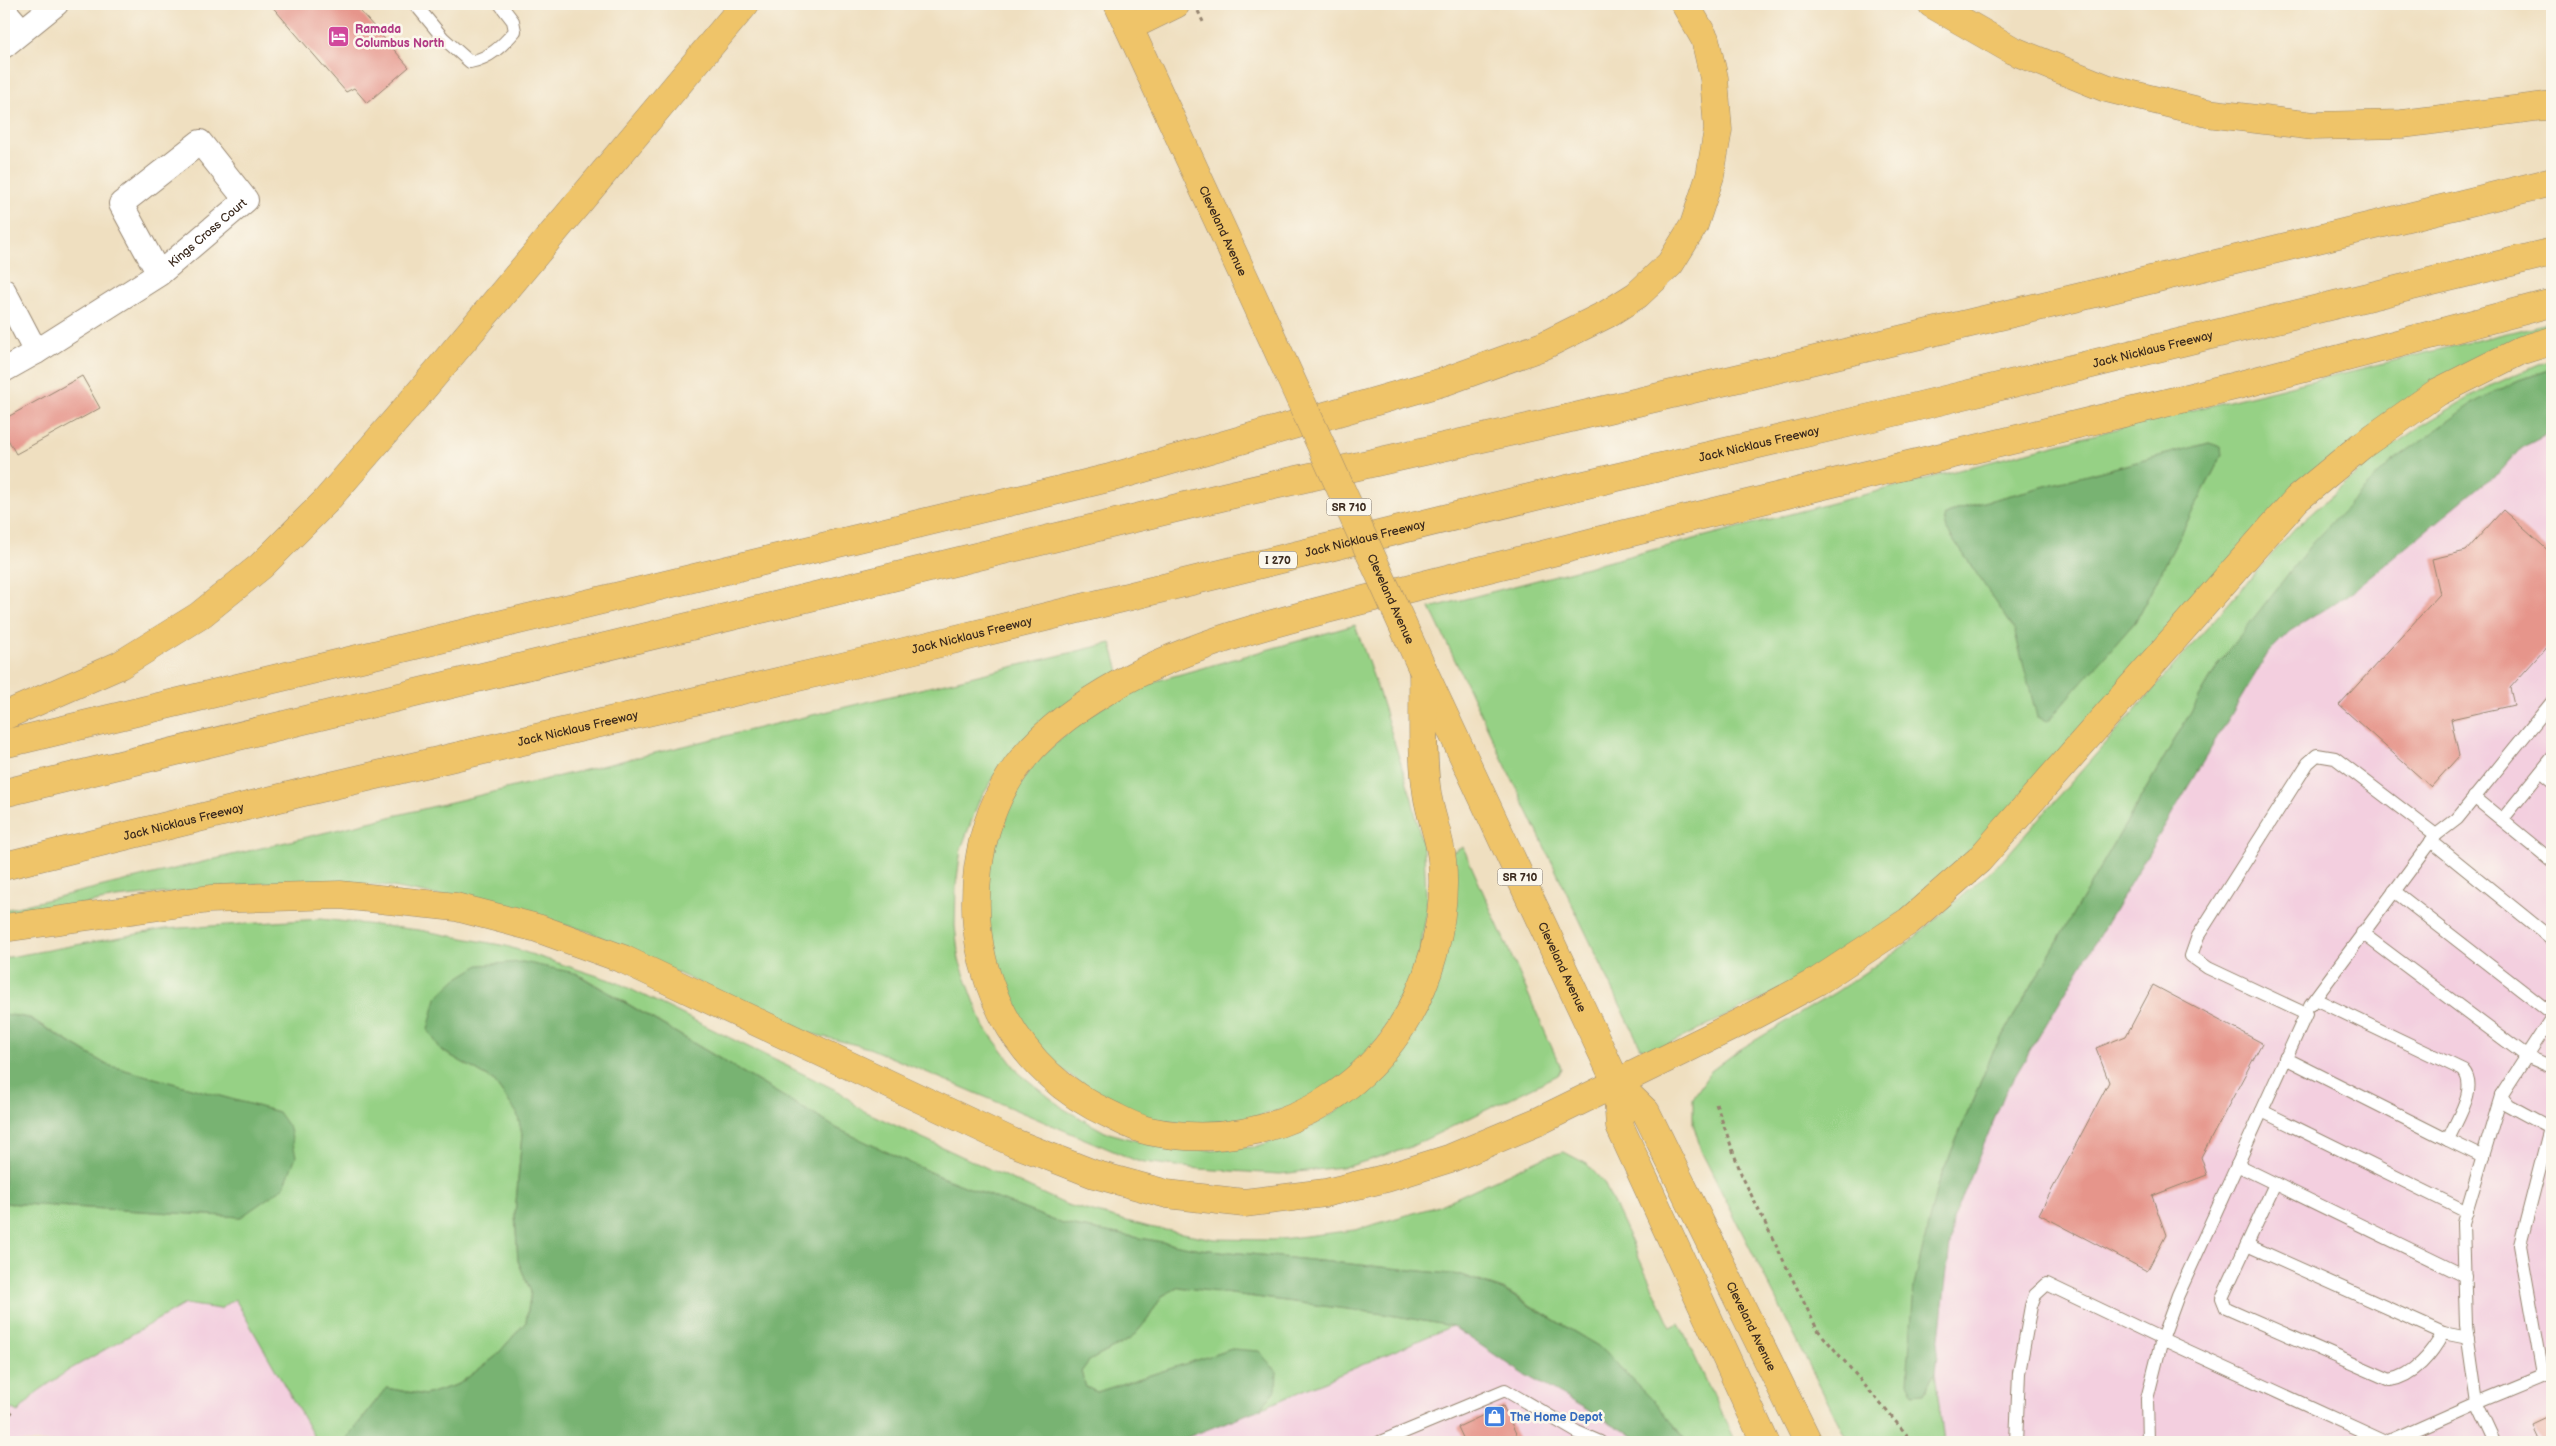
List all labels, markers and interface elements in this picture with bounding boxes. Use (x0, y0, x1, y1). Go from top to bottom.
place label: Ramada Columbus North (355, 22, 444, 51)
hotel icon: Ramada Columbus North (327, 24, 351, 48)
street label: Cleveland Avenue (1195, 184, 1250, 279)
street label: Kings Cross Court (166, 195, 250, 271)
street label: Jack Nicklaus Freeway (2091, 328, 2215, 372)
street label: Jack Nicklaus Freeway (1697, 423, 1821, 466)
road number: SR 710 (1326, 498, 1372, 516)
street label: Jack Nicklaus Freeway (1303, 517, 1427, 561)
road number: I 270 (1259, 552, 1297, 568)
street label: Cleveland Avenue (1363, 552, 1417, 647)
street label: Jack Nicklaus Freeway (910, 613, 1034, 658)
street label: Jack Nicklaus Freeway (516, 707, 640, 750)
street label: Jack Nicklaus Freeway (122, 800, 246, 844)
road number: SR 710 (1498, 869, 1542, 886)
street label: Cleveland Avenue (1534, 920, 1589, 1015)
street label: Cleveland Avenue (1722, 1279, 1779, 1374)
shop icon: The Home Depot (1482, 1405, 1506, 1429)
place label: The Home Depot (1510, 1410, 1603, 1425)

